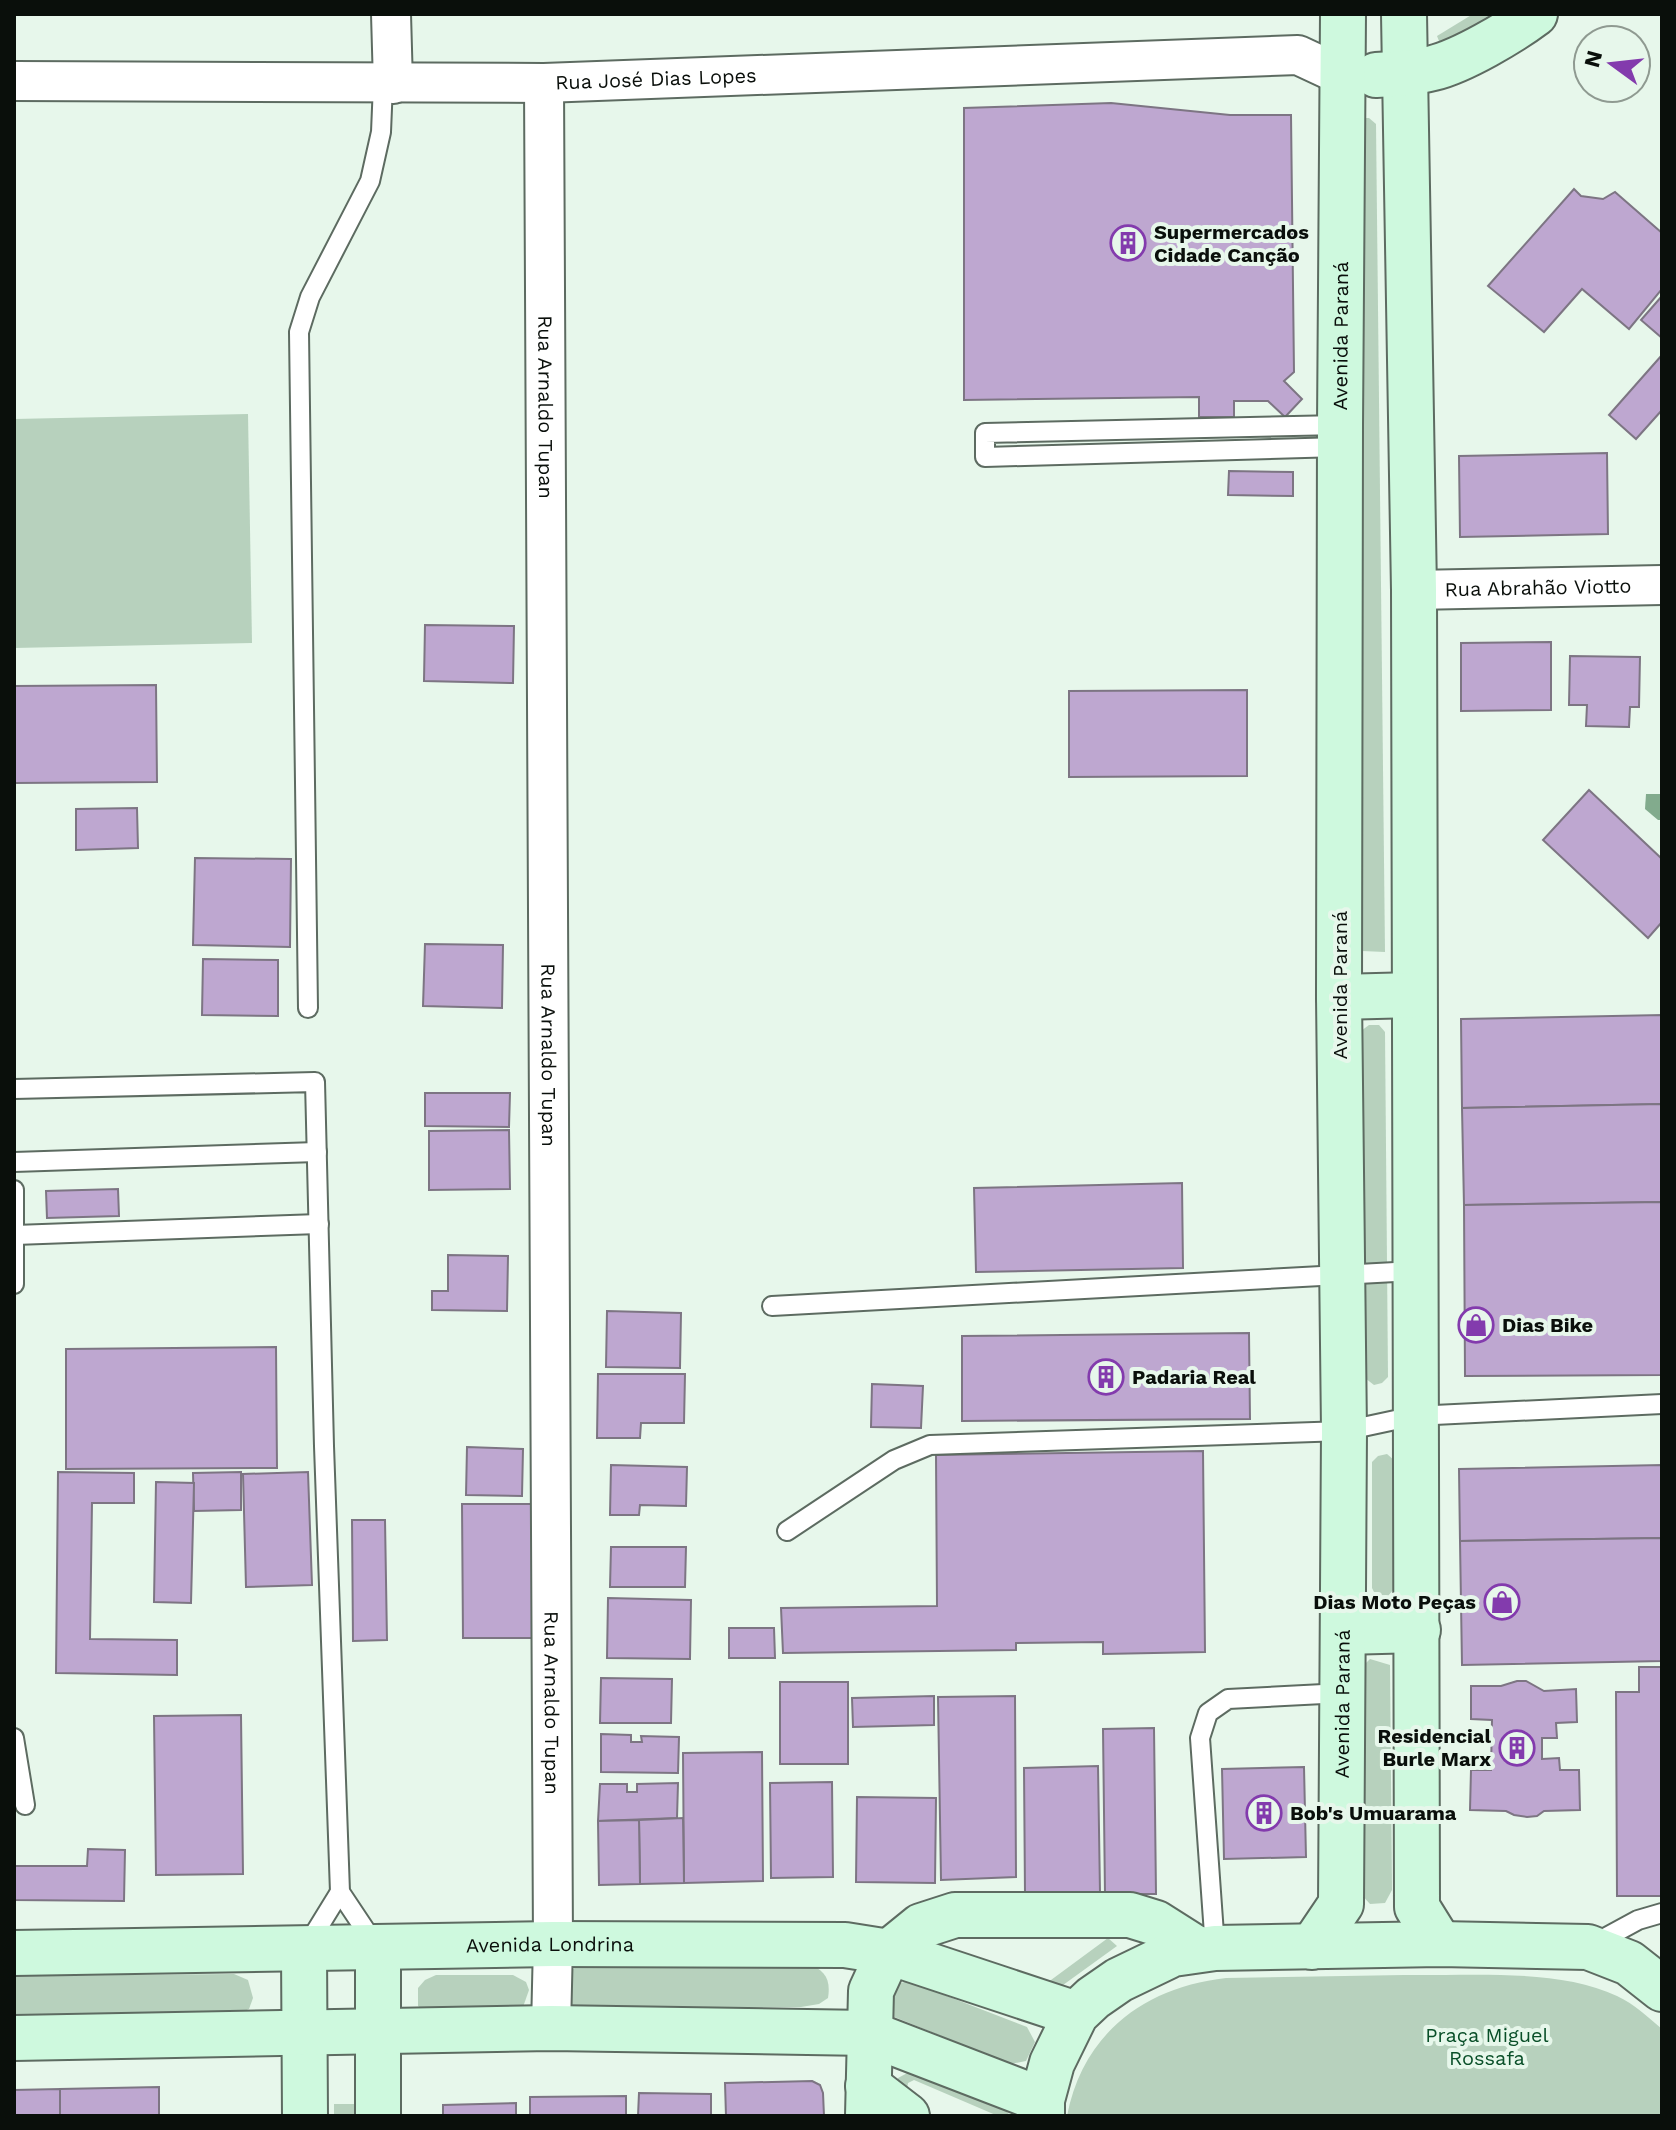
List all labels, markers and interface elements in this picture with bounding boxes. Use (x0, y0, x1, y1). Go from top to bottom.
north arrow (1572, 24, 1652, 104)
text: N (1579, 48, 1607, 70)
street label: Rua José Dias Lopes (555, 63, 757, 95)
place label: Supermercados Cidade Canção (1154, 220, 1309, 267)
building icon: Supermercados Cidade Canção (1109, 224, 1147, 262)
street label: Avenida Paraná (1328, 261, 1353, 410)
street label: Rua Arnaldo Tupan (533, 315, 558, 499)
street label: Rua Abrahão Viotto (1444, 574, 1632, 601)
street label: Avenida Paraná (1328, 911, 1352, 1059)
street label: Rua Arnaldo Tupan (536, 963, 561, 1147)
shop icon: Dias Bike (1457, 1306, 1495, 1344)
place label: Dias Bike (1502, 1313, 1593, 1337)
building icon: Padaria Real (1087, 1358, 1125, 1396)
place label: Padaria Real (1132, 1365, 1256, 1389)
shop icon: Dias Moto Peças (1483, 1583, 1521, 1621)
place label: Dias Moto Peças (1313, 1590, 1476, 1614)
street label: Rua Arnaldo Tupan (539, 1611, 564, 1795)
street label: Avenida Paraná (1330, 1629, 1355, 1778)
place label: Residencial Burle Marx (1377, 1724, 1491, 1771)
building icon: Residencial Burle Marx (1498, 1729, 1536, 1767)
building icon: Bob's Umuarama (1245, 1794, 1283, 1832)
place label: Bob's Umuarama (1290, 1801, 1457, 1825)
street label: Avenida Londrina (466, 1932, 634, 1957)
park label: Praça Miguel Rossafa (1425, 2023, 1549, 2070)

